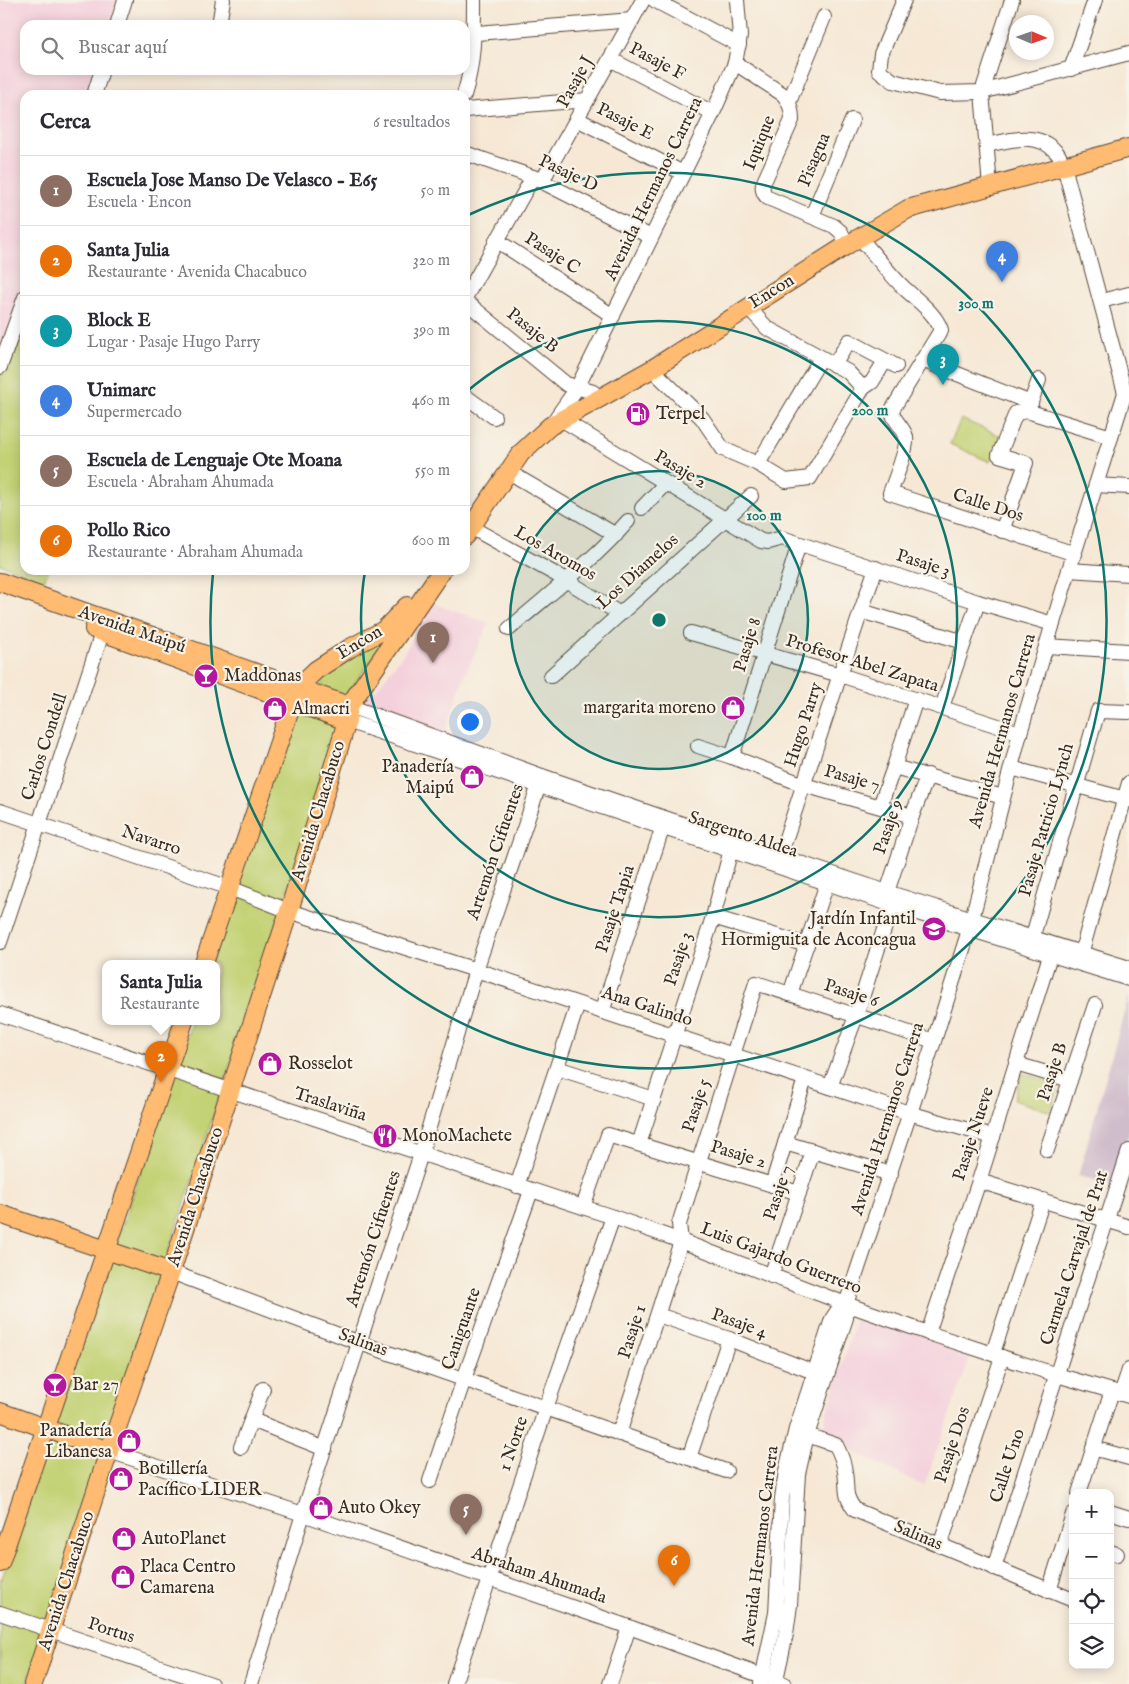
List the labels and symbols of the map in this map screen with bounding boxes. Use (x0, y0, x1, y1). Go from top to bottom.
north arrow (1009, 15, 1054, 60)
street label: Pasaje F (625, 38, 689, 87)
street label: Pasaje J (552, 51, 600, 112)
street label: Avenida Hermanos Carrera (599, 93, 709, 285)
street label: Pasaje E (593, 98, 657, 146)
street label: Iquique (739, 112, 781, 174)
street label: Pisagua (793, 129, 837, 190)
street label: Pasaje D (535, 150, 601, 198)
street label: Pasaje C (520, 228, 584, 280)
pin: 4 (986, 241, 1018, 282)
street label: Encon (745, 269, 799, 315)
text: 300 m (958, 294, 994, 313)
street label: Pasaje B (501, 303, 563, 359)
pin: 3 (927, 344, 959, 385)
fuel station icon: Terpel (625, 401, 651, 427)
text: 200 m (852, 401, 889, 420)
place label: Terpel (656, 403, 705, 426)
street label: Pasaje 2 (650, 445, 710, 495)
street label: Calle Dos (950, 484, 1026, 528)
text: 100 m (746, 506, 782, 525)
street label: Los Aromos (510, 521, 600, 587)
street label: Los Diamelos (592, 529, 684, 615)
street label: Pasaje 3 (893, 545, 953, 583)
street label: Avenida Maipú (74, 601, 189, 659)
centre of rings (650, 611, 668, 629)
street label: Pasaje 8 (729, 615, 767, 675)
street label: Encon (333, 620, 387, 665)
pin: 1 (417, 622, 449, 663)
street label: Profesor Abel Zapata (783, 630, 941, 698)
street label: Avenida Hermanos Carrera (964, 631, 1042, 832)
bar icon: Maddonas (193, 663, 219, 689)
place label: Maddonas (224, 665, 301, 688)
street label: Hugo Parry (779, 679, 829, 770)
street label: Carlos Condell (17, 690, 73, 804)
shop icon: margarita moreno (720, 695, 746, 721)
shop icon: Almacri (262, 696, 288, 722)
place label: margarita moreno (583, 697, 716, 720)
place label: Almacri (291, 698, 350, 721)
your location (457, 709, 483, 735)
street label: Avenida Chacabuco (286, 738, 351, 885)
street label: Pasaje Patricio Lynch (1014, 740, 1080, 899)
place label: Panadería Maipú (381, 756, 454, 800)
street label: Pasaje 7 (821, 760, 883, 798)
shop icon: Panadería Maipú (459, 764, 485, 790)
street label: Artemón Cifuentes (462, 781, 530, 924)
street label: Pasaje 9 (869, 797, 909, 857)
street label: Sargento Aldea (685, 807, 801, 864)
street label: Navarro (118, 821, 184, 861)
street label: Pasaje Tapia (591, 862, 641, 956)
place label: Jardín Infantil Hormiguita de Aconcagua (721, 908, 916, 952)
school or university icon: Jardín Infantil Hormiguita de Aconcagua (921, 916, 947, 942)
street label: Pasaje 3 (660, 929, 698, 989)
street label: Pasaje 6 (821, 974, 882, 1014)
street label: Ana Galindo (598, 981, 696, 1033)
street label: Avenida Hermanos Carrera (846, 1019, 930, 1219)
street label: Pasaje B (1033, 1040, 1073, 1104)
pin: 2 (145, 1041, 177, 1082)
shop icon: Rosselot (257, 1051, 283, 1077)
place label: Rosselot (288, 1053, 353, 1076)
street label: Pasaje 5 (678, 1076, 717, 1136)
street label: Traslaviña (291, 1082, 369, 1128)
street label: Pasaje Nueve (948, 1084, 1000, 1184)
restaurant icon: MonoMachete (372, 1123, 398, 1149)
street label: Avenida Chacabuco (162, 1124, 230, 1271)
place label: MonoMachete (402, 1125, 512, 1148)
street label: Pasaje 2 (707, 1136, 769, 1174)
street label: Pasaje 7 (759, 1162, 799, 1224)
street label: Artemón Cifuentes (341, 1168, 407, 1311)
street label: Carmela Carvajal de Prat (1036, 1168, 1114, 1348)
street label: Luis Gajardo Guerrero (697, 1218, 865, 1300)
street label: Caniguante (437, 1285, 487, 1373)
street label: Pasaje 1 (614, 1302, 652, 1362)
street label: Pasaje 4 (708, 1303, 770, 1345)
street label: Salinas (335, 1324, 391, 1362)
bar icon: Bar 27 (42, 1372, 68, 1398)
place label: Bar 27 (72, 1374, 119, 1397)
street label: Pasaje Dos (930, 1404, 976, 1486)
street label: 1 Norte (494, 1414, 534, 1474)
place label: Panadería Libanesa (39, 1420, 112, 1464)
street label: Calle Uno (985, 1426, 1031, 1506)
shop icon: Panadería Libanesa (116, 1428, 142, 1454)
street label: Avenida Hermanos Carrera (737, 1444, 785, 1648)
place label: Botillería Pacífico LIDER (138, 1458, 263, 1502)
shop icon: Botillería Pacífico LIDER (108, 1466, 134, 1492)
pin: 5 (450, 1494, 482, 1535)
shop icon: Auto Okey (308, 1495, 334, 1521)
place label: Auto Okey (337, 1497, 421, 1520)
street label: Avenida Chacabuco (33, 1508, 101, 1655)
street label: Salinas (890, 1516, 946, 1556)
shop icon: AutoPlanet (111, 1526, 137, 1552)
place label: AutoPlanet (141, 1528, 226, 1551)
street label: Abraham Ahumada (467, 1542, 610, 1610)
pin: 6 (658, 1545, 690, 1586)
place label: Placa Centro Camarena (140, 1556, 236, 1600)
shop icon: Placa Centro Camarena (110, 1564, 136, 1590)
street label: Portus (85, 1613, 137, 1649)

